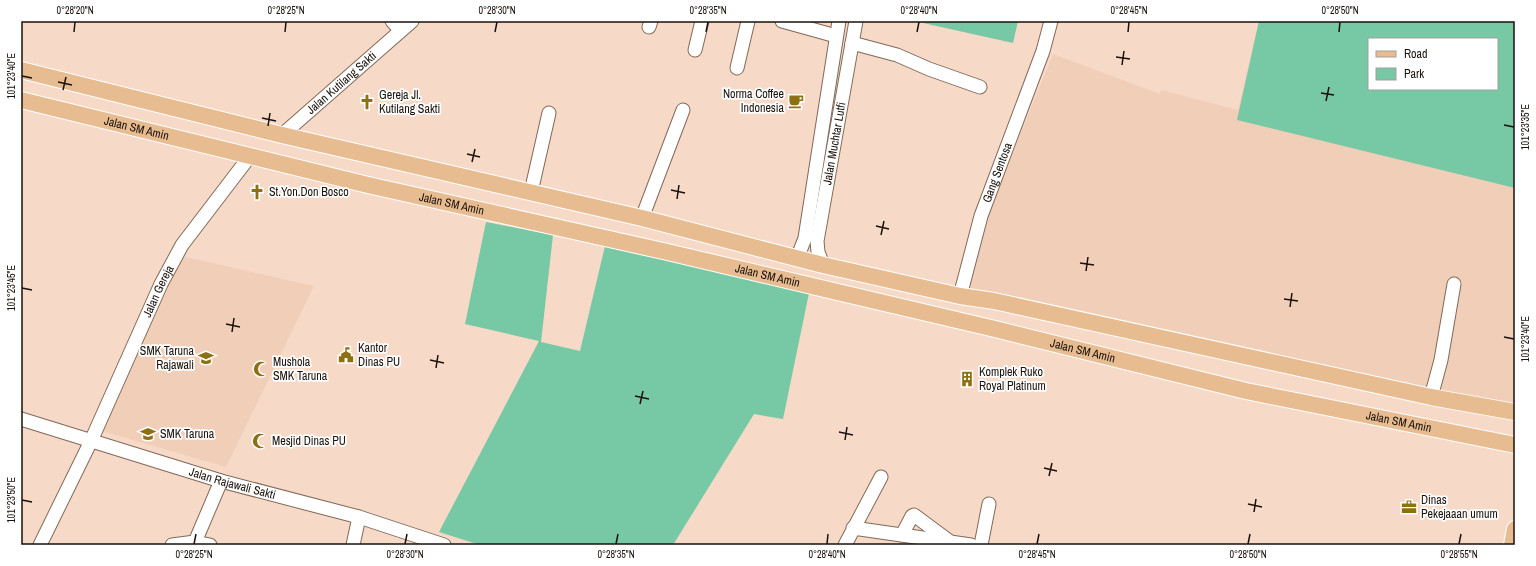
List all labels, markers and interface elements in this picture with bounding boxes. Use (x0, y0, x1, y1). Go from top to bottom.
text: 0°28'20"N (56, 4, 94, 17)
text: 0°28'25"N (267, 4, 305, 17)
text: 0°28'30"N (478, 4, 516, 17)
text: 0°28'35"N (689, 4, 727, 17)
text: 0°28'40"N (900, 4, 938, 17)
text: 0°28'45"N (1110, 4, 1148, 17)
text: 0°28'50"N (1321, 4, 1359, 17)
legend (1368, 38, 1498, 90)
text: Road (1404, 46, 1428, 62)
street label: Jalan Kutilang Sakti (303, 48, 380, 118)
text: 101°23'40"E (5, 53, 18, 99)
text: Park (1404, 66, 1424, 82)
place label: Norma Coffee Indonesia (723, 86, 785, 116)
place label: Gereja Jl. Kutilang Sakti (379, 87, 440, 117)
cafe icon: Norma Coffee Indonesia (787, 92, 805, 110)
church icon: Gereja Jl. Kutilang Sakti (358, 93, 376, 111)
street label: Jalan Muchtar Lutfi (819, 101, 849, 186)
text: 101°23'35"E (1519, 104, 1532, 150)
street label: Jalan SM Amin (102, 113, 171, 144)
street label: Gang Sentosa (979, 140, 1016, 205)
church icon: St.Yon.Don Bosco (248, 183, 266, 201)
place label: St.Yon.Don Bosco (269, 184, 349, 200)
street label: Jalan SM Amin (418, 189, 486, 219)
street label: Jalan SM Amin (733, 260, 802, 291)
street label: Jalan Gereja (139, 262, 178, 320)
text: 101°23'45"E (5, 265, 18, 311)
text: 101°23'40"E (1519, 316, 1532, 362)
street label: Jalan SM Amin (1049, 335, 1117, 366)
place label: Kantor Dinas PU (358, 340, 400, 370)
place label: SMK Taruna Rajawali (140, 343, 195, 373)
public building icon: Kantor Dinas PU (337, 346, 355, 364)
school or university icon: SMK Taruna Rajawali (197, 349, 215, 367)
place label: Mushola SMK Taruna (273, 354, 328, 384)
mosque icon: Mushola SMK Taruna (252, 360, 270, 378)
place label: Komplek Ruko Royal Platinum (979, 364, 1046, 394)
building icon: Komplek Ruko Royal Platinum (958, 370, 976, 388)
street label: Jalan SM Amin (1365, 407, 1433, 436)
school or university icon: SMK Taruna (139, 425, 157, 443)
place label: SMK Taruna (160, 426, 215, 442)
mosque icon: Mesjid Dinas PU (251, 432, 269, 450)
place label: Mesjid Dinas PU (272, 433, 346, 449)
street label: Jalan Rajawali Sakti (187, 464, 277, 503)
text: 101°23'50"E (5, 477, 18, 523)
place label: Dinas Pekejaaan umum (1421, 492, 1498, 522)
office icon: Dinas Pekejaaan umum (1400, 498, 1418, 516)
text: 0°28'25"N (175, 548, 213, 561)
text: 0°28'30"N (386, 548, 424, 561)
text: 0°28'35"N (597, 548, 635, 561)
text: 0°28'40"N (808, 548, 846, 561)
text: 0°28'45"N (1018, 548, 1056, 561)
text: 0°28'50"N (1229, 548, 1267, 561)
text: 0°28'55"N (1440, 548, 1478, 561)

